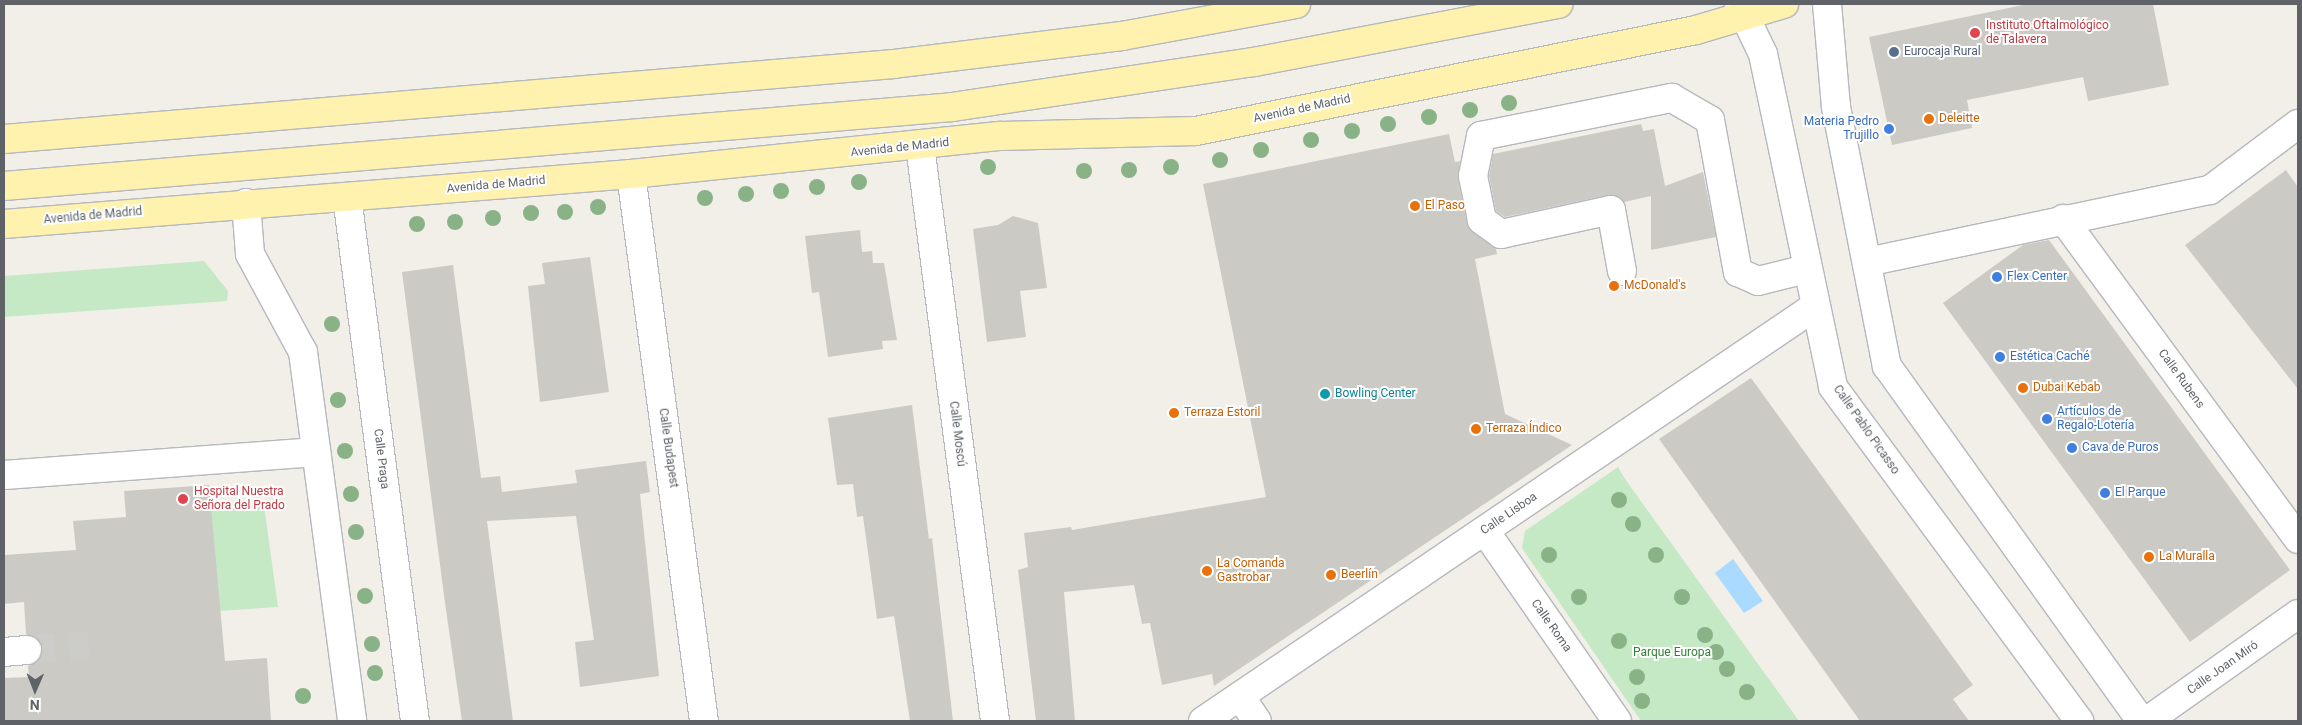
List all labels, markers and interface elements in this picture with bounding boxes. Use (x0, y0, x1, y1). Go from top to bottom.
place label: Instituto Oftalmológico de Talavera (1986, 19, 2109, 47)
marker: Instituto Oftalmológico de Talavera (1968, 26, 1982, 40)
place label: Eurocaja Rural (1904, 45, 1981, 59)
marker: Eurocaja Rural (1888, 46, 1900, 58)
street label: Avenida de Madrid (1252, 92, 1352, 126)
place label: Deleitte (1939, 112, 1980, 126)
marker: Deleitte (1923, 113, 1935, 125)
place label: Materia Pedro Trujillo (1804, 115, 1879, 143)
marker: Materia Pedro Trujillo (1883, 123, 1895, 135)
street label: Avenida de Madrid (850, 136, 950, 160)
street label: Avenida de Madrid (446, 174, 546, 196)
place label: El Paso (1425, 199, 1465, 213)
marker: El Paso (1409, 200, 1421, 212)
street label: Avenida de Madrid (43, 205, 143, 227)
place label: Flex Center (2007, 270, 2067, 284)
marker: Flex Center (1991, 271, 2003, 283)
place label: McDonald's (1624, 279, 1686, 293)
marker: McDonald's (1608, 280, 1620, 292)
street label: Calle Rubens (2155, 347, 2207, 411)
place label: Estética Caché (2010, 350, 2090, 364)
marker: Estética Caché (1994, 351, 2006, 363)
place label: Dubai Kebab (2033, 381, 2100, 395)
marker: Dubai Kebab (2017, 382, 2029, 394)
street label: Calle Pablo Picasso (1830, 383, 1902, 477)
place label: Bowling Center (1335, 387, 1416, 401)
marker: Bowling Center (1319, 388, 1331, 400)
street label: Calle Moscú (946, 400, 968, 468)
place label: Artículos de Regalo-Lotería (2057, 405, 2134, 433)
place label: Terraza Estoril (1184, 406, 1260, 420)
street label: Calle Budapest (655, 407, 681, 489)
marker: Terraza Estoril (1168, 407, 1180, 419)
marker: Artículos de Regalo-Lotería (2041, 413, 2053, 425)
place label: Terraza Índico (1486, 422, 1562, 436)
marker: Terraza Índico (1470, 423, 1482, 435)
street label: Calle Praga (370, 428, 392, 490)
place label: Cava de Puros (2082, 441, 2159, 455)
marker: Cava de Puros (2066, 442, 2078, 454)
place label: Hospital Nuestra Señora del Prado (194, 485, 285, 513)
place label: El Parque (2115, 486, 2166, 500)
marker: El Parque (2099, 487, 2111, 499)
street label: Calle Lisboa (1478, 490, 1540, 538)
marker: Hospital Nuestra Señora del Prado (176, 492, 190, 506)
place label: La Muralla (2159, 550, 2215, 564)
marker: La Muralla (2143, 551, 2155, 563)
place label: La Comanda Gastrobar (1217, 557, 1285, 585)
marker: La Comanda Gastrobar (1201, 565, 1213, 577)
place label: Beerlín (1341, 568, 1378, 582)
marker: Beerlín (1325, 569, 1337, 581)
street label: Calle Roma (1528, 597, 1574, 655)
street label: Calle Joan Miró (2185, 638, 2261, 698)
park label: Parque Europa (1633, 646, 1711, 660)
north arrow (10, 665, 60, 715)
text: N (30, 697, 40, 713)

